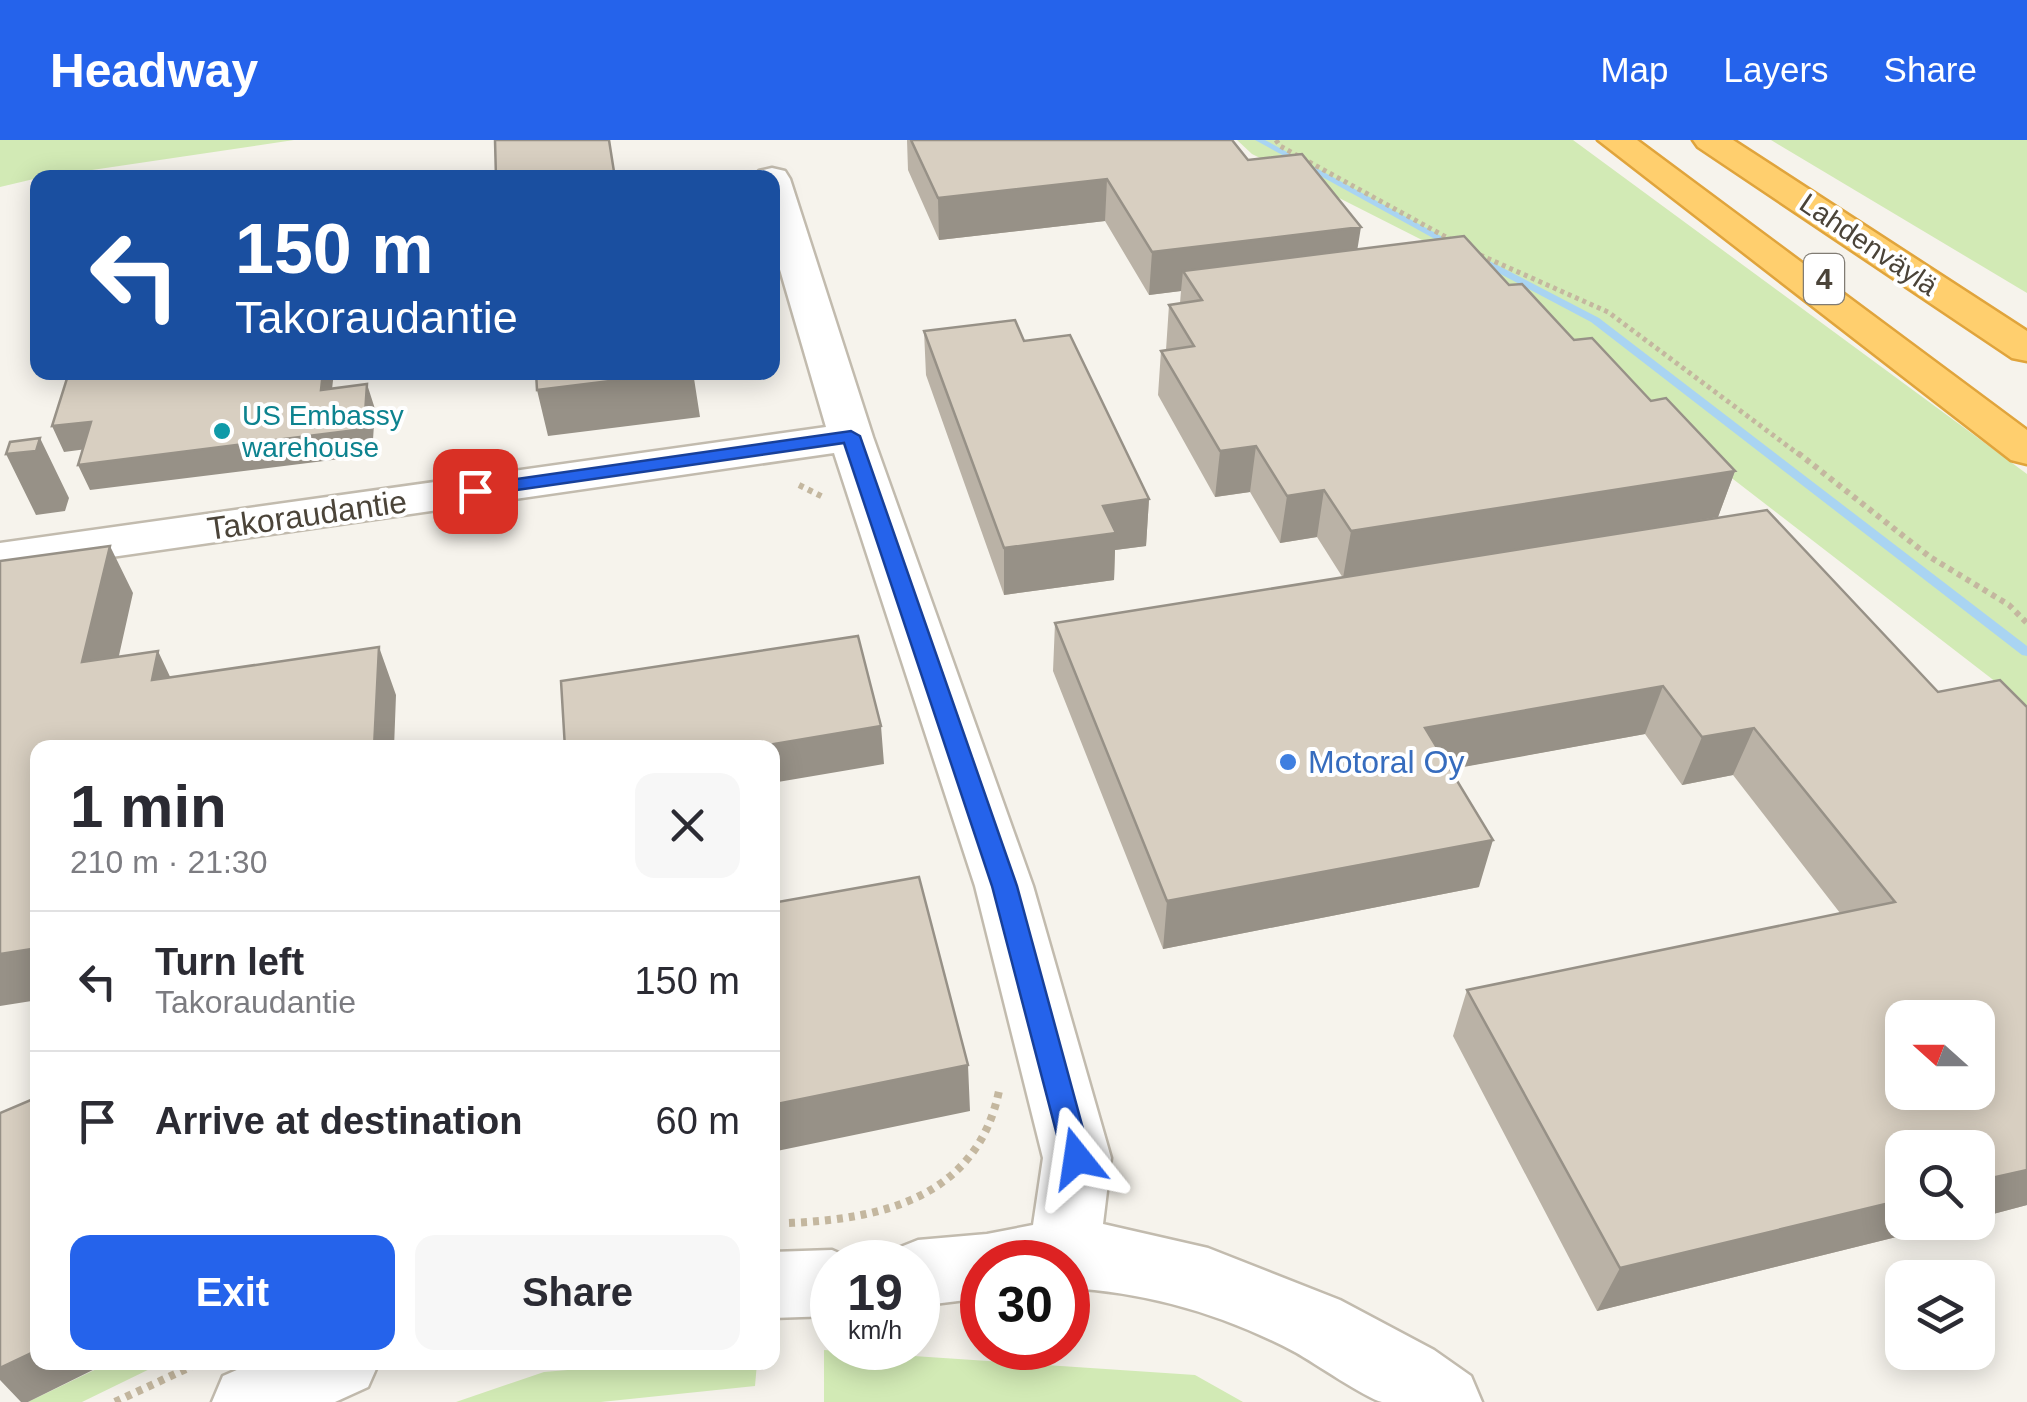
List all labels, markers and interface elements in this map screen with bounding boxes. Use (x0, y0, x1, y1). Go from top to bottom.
text: Headway (50, 44, 258, 97)
text: Map (1600, 50, 1669, 89)
text: Layers (1724, 50, 1829, 89)
text: Share (1884, 50, 1977, 89)
street label: Lahdenväylä (1794, 187, 1944, 302)
icon: left (70, 210, 200, 340)
text: 150 m (235, 210, 433, 288)
road number: 4 (1804, 254, 1844, 304)
text: Takoraudantie (235, 292, 518, 343)
place label: US Embassy warehouse (241, 400, 404, 463)
marker: US Embassy warehouse (211, 420, 233, 442)
pin (433, 449, 518, 534)
icon: arrive (448, 464, 503, 519)
street label: Takoraudantie (205, 483, 409, 547)
place label: Motoral Oy (1308, 744, 1464, 780)
marker: Motoral Oy (1277, 751, 1299, 773)
text: 1 min (70, 773, 227, 840)
button: close (635, 773, 740, 878)
text: 210 m · 21:30 (70, 844, 267, 880)
text: Turn left (155, 941, 304, 983)
icon: left (70, 954, 125, 1009)
text: 150 m (634, 960, 740, 1002)
text: Takoraudantie (155, 984, 356, 1020)
north arrow (1885, 1000, 1995, 1110)
map controls (1885, 1000, 1995, 1370)
icon: arrive (70, 1094, 125, 1149)
text: Arrive at destination (155, 1100, 522, 1142)
text: 60 m (656, 1100, 740, 1142)
position arrow (1025, 1106, 1129, 1210)
button: search (1885, 1130, 1995, 1240)
button: Exit (70, 1235, 395, 1350)
button: Share (415, 1235, 740, 1350)
speed limit sign: 30 (960, 1240, 1090, 1370)
button: layers (1885, 1260, 1995, 1370)
text: 19 (847, 1265, 903, 1321)
text: km/h (848, 1316, 902, 1344)

